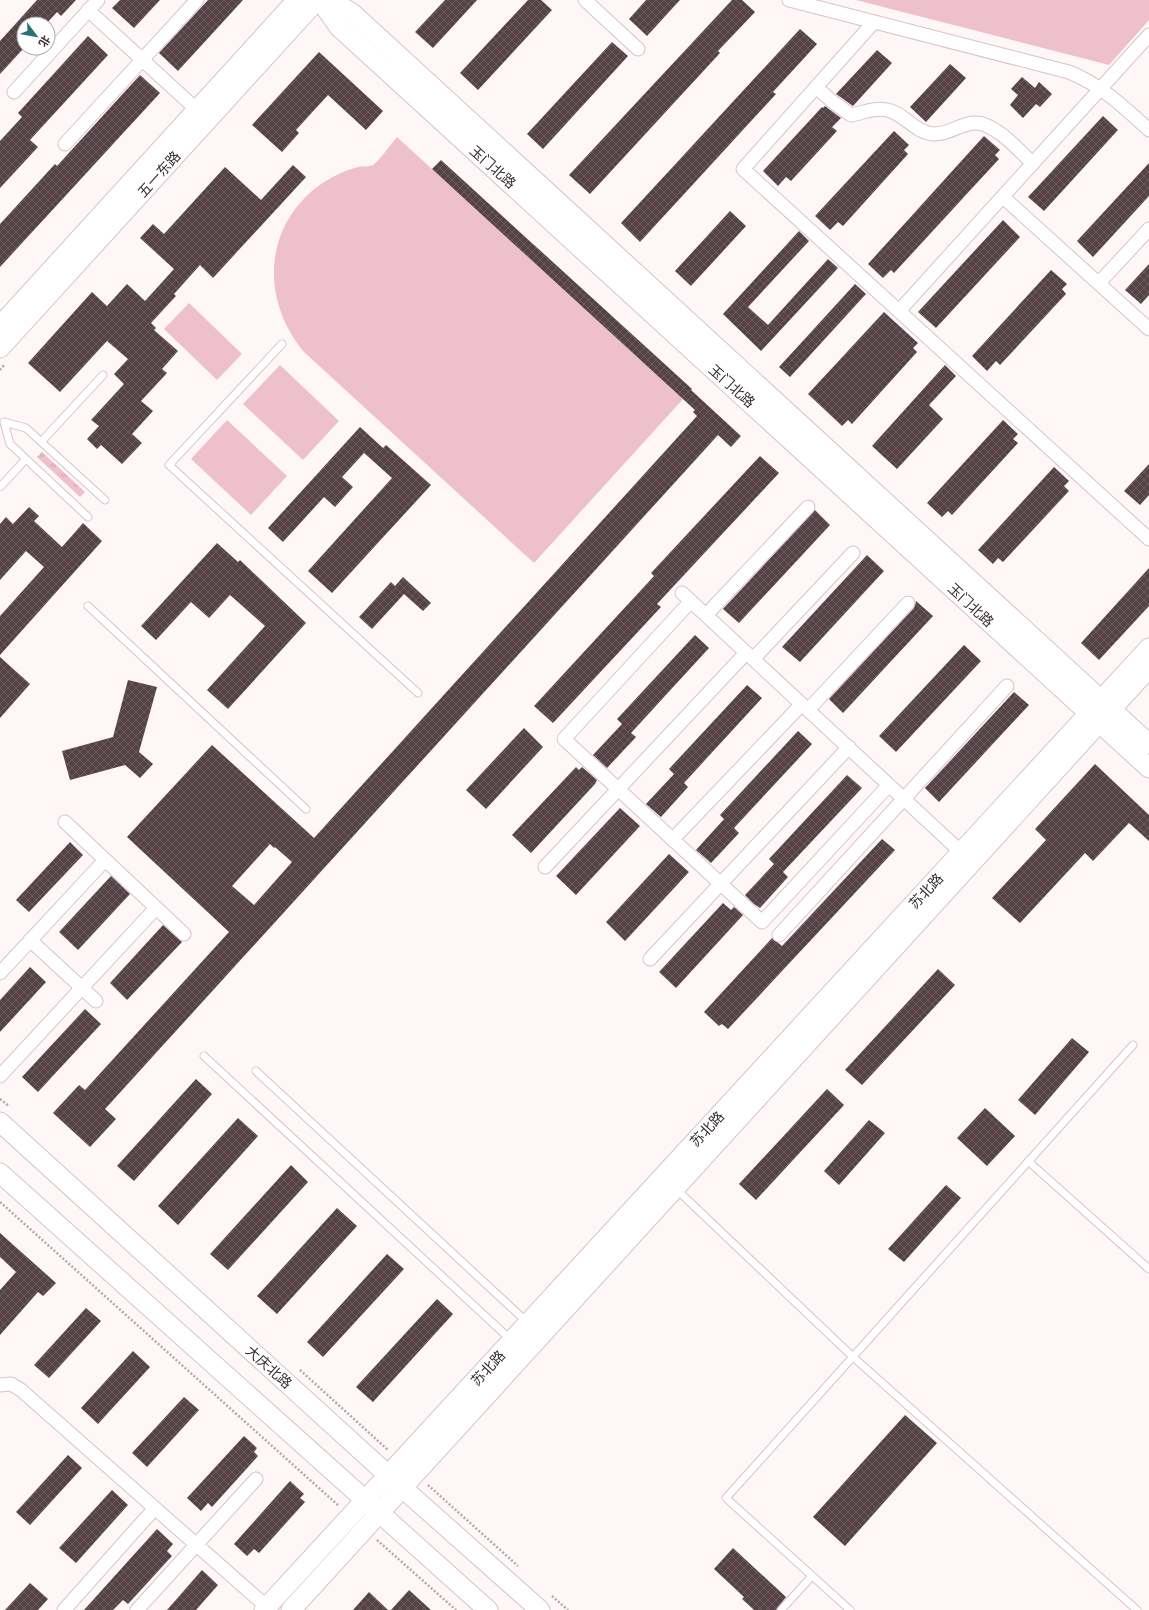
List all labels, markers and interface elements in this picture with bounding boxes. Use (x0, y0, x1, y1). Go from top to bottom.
north arrow (16, 16, 56, 56)
text: 北 (36, 33, 53, 50)
street label: 玉门北路 (467, 142, 520, 192)
street label: 五一东路 (134, 147, 184, 200)
street label: 玉门北路 (706, 361, 759, 411)
street label: 玉门北路 (945, 579, 998, 630)
street label: 苏北路 (905, 870, 946, 912)
street label: 苏北路 (686, 1108, 727, 1150)
street label: 大庆北路 (243, 1342, 296, 1392)
street label: 苏北路 (467, 1347, 508, 1389)

